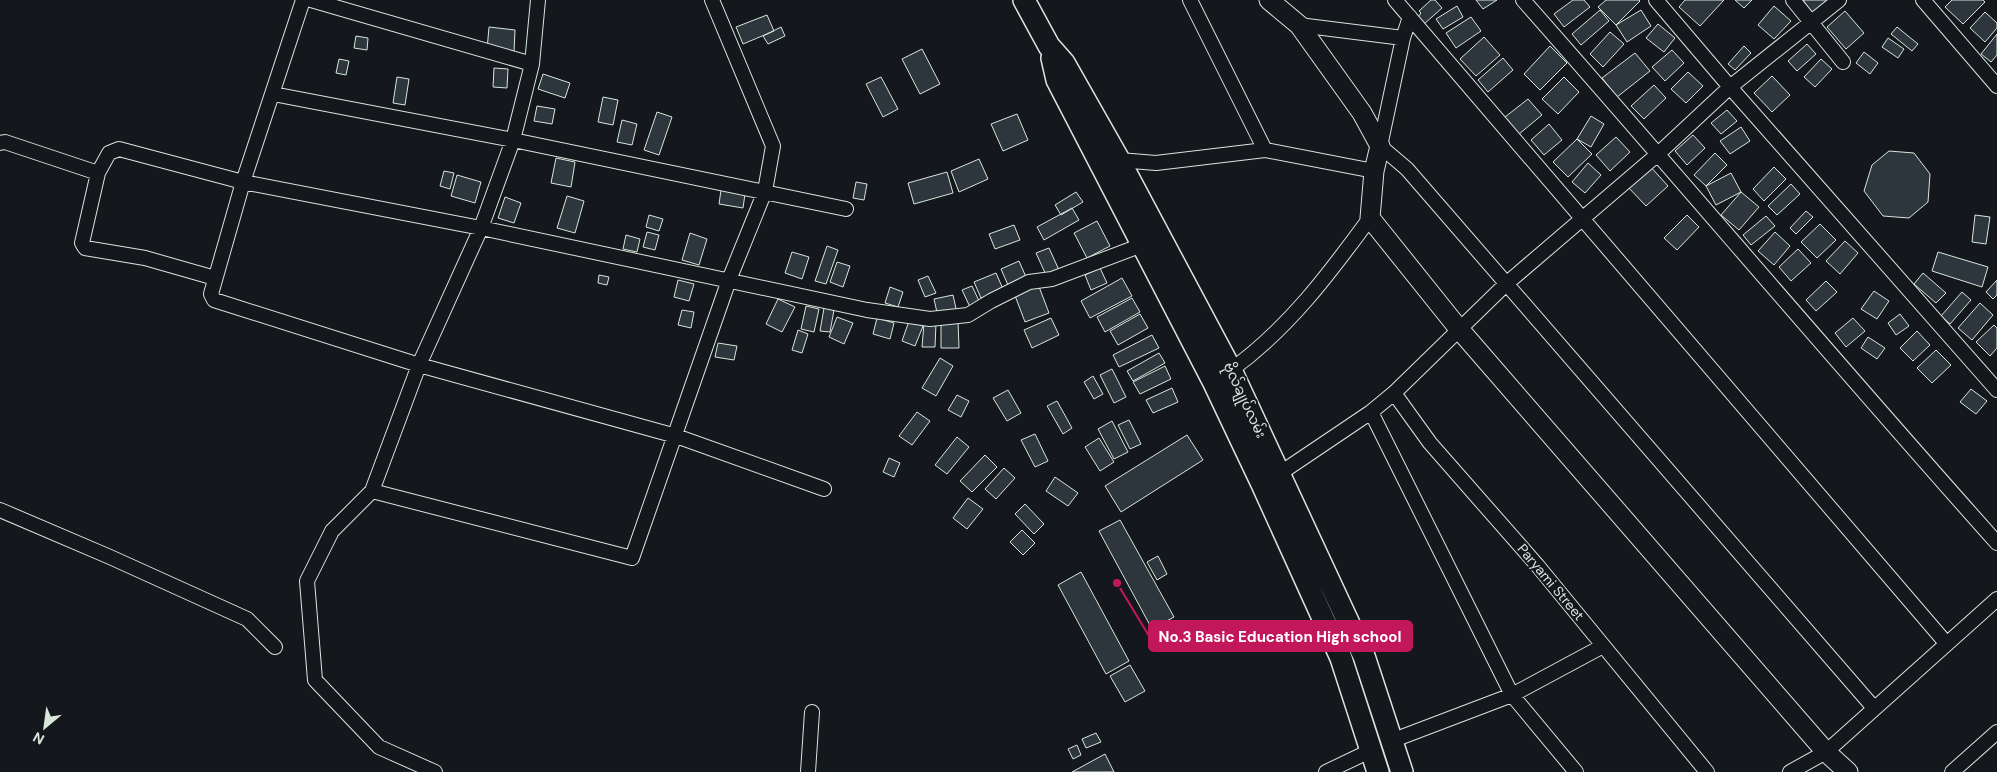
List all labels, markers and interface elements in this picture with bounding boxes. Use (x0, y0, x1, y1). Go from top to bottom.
street label: ဗိုလ်ချုပ်လမ်း (1217, 359, 1271, 442)
street label: Paryami Street (1514, 540, 1588, 624)
callout: No.3 Basic Education High school (1149, 621, 1412, 651)
text: No.3 Basic Education High school (1159, 627, 1401, 647)
north arrow (20, 702, 70, 752)
text: N (30, 728, 48, 749)

